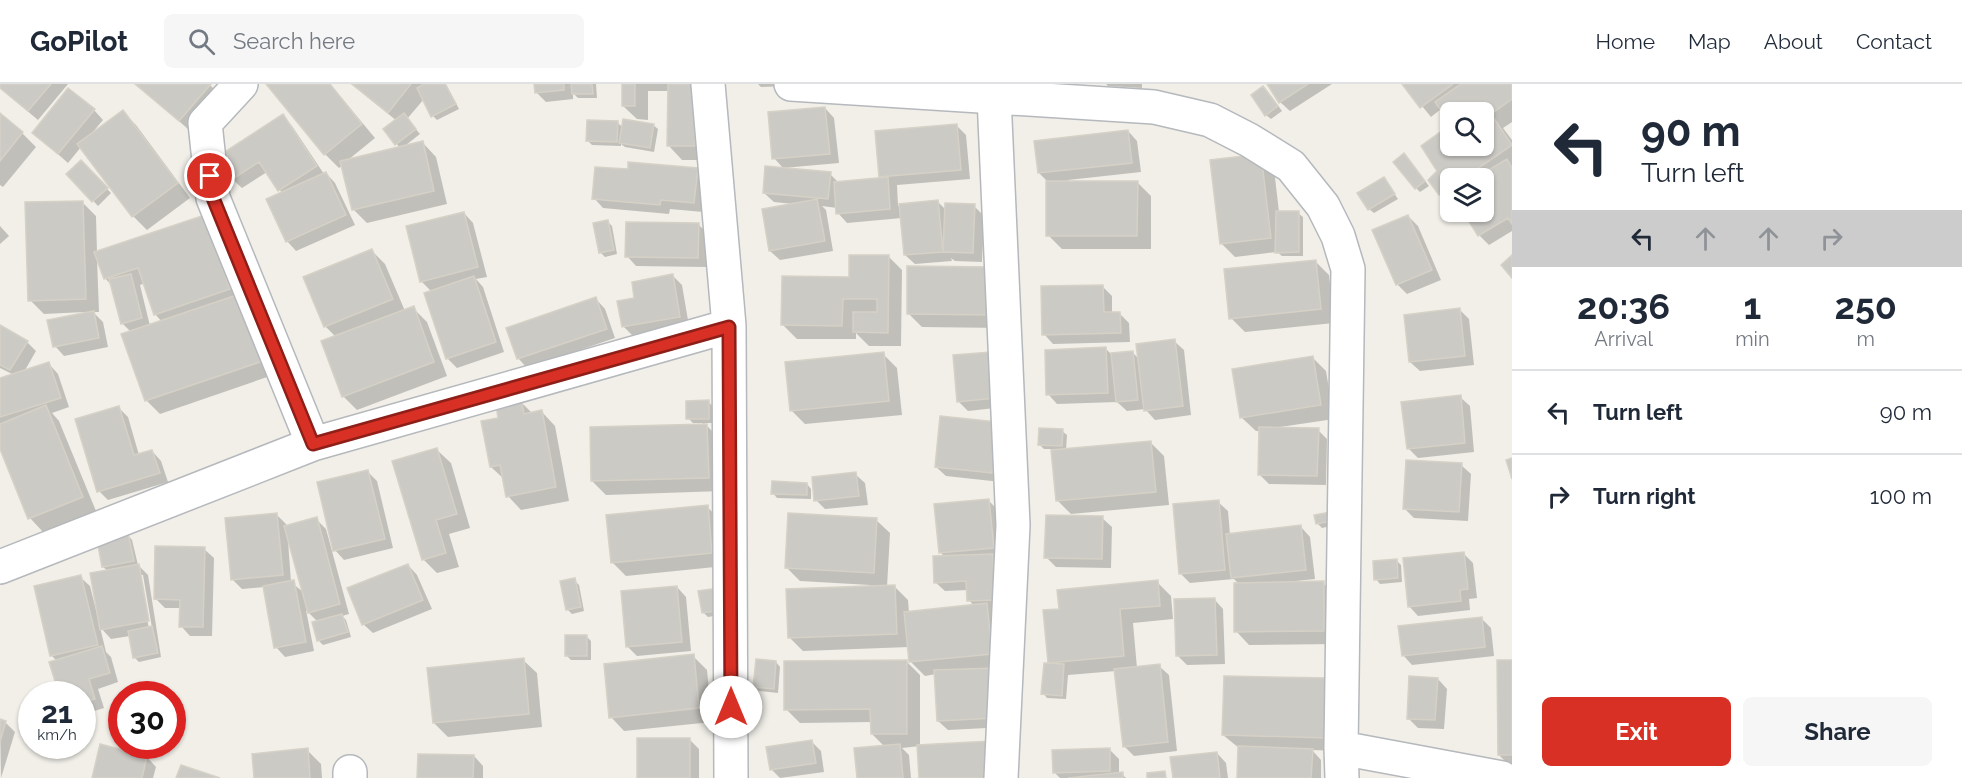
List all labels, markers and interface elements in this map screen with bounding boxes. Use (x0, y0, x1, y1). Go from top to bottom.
search box (164, 14, 584, 68)
text: GoPilot (30, 25, 128, 58)
icon: search (185, 25, 218, 58)
text: Search here (233, 28, 355, 54)
text: Home (1596, 29, 1655, 54)
text: Map (1688, 29, 1731, 54)
text: About (1764, 29, 1823, 54)
text: Contact (1856, 29, 1932, 54)
map controls (1440, 102, 1494, 222)
button: search (1440, 102, 1494, 156)
text: 90 m (1641, 107, 1741, 156)
icon: left (1542, 108, 1620, 186)
pin (184, 150, 235, 201)
text: Turn left (1641, 157, 1744, 188)
icon: arrive (193, 159, 226, 192)
button: layers (1440, 168, 1494, 222)
icon: left (1626, 222, 1659, 255)
icon: ahead (1689, 222, 1722, 255)
icon: ahead (1752, 222, 1785, 255)
icon: right (1815, 222, 1848, 255)
text: 20:36 (1577, 285, 1670, 327)
text: 1 (1744, 285, 1761, 327)
text: 250 (1835, 285, 1897, 327)
text: Arrival (1594, 327, 1653, 351)
text: min (1735, 327, 1770, 351)
text: m (1857, 327, 1875, 351)
icon: left (1542, 396, 1575, 429)
text: Turn left (1593, 399, 1683, 425)
text: 90 m (1880, 399, 1932, 425)
icon: right (1542, 480, 1575, 513)
text: Turn right (1593, 483, 1696, 509)
text: 100 m (1870, 483, 1932, 509)
position arrow (699, 675, 763, 739)
speed limit sign: 30 (108, 681, 186, 759)
text: 21 (41, 695, 73, 730)
button: Exit (1542, 697, 1731, 766)
button: Share (1743, 697, 1932, 766)
text: km/h (37, 726, 77, 744)

